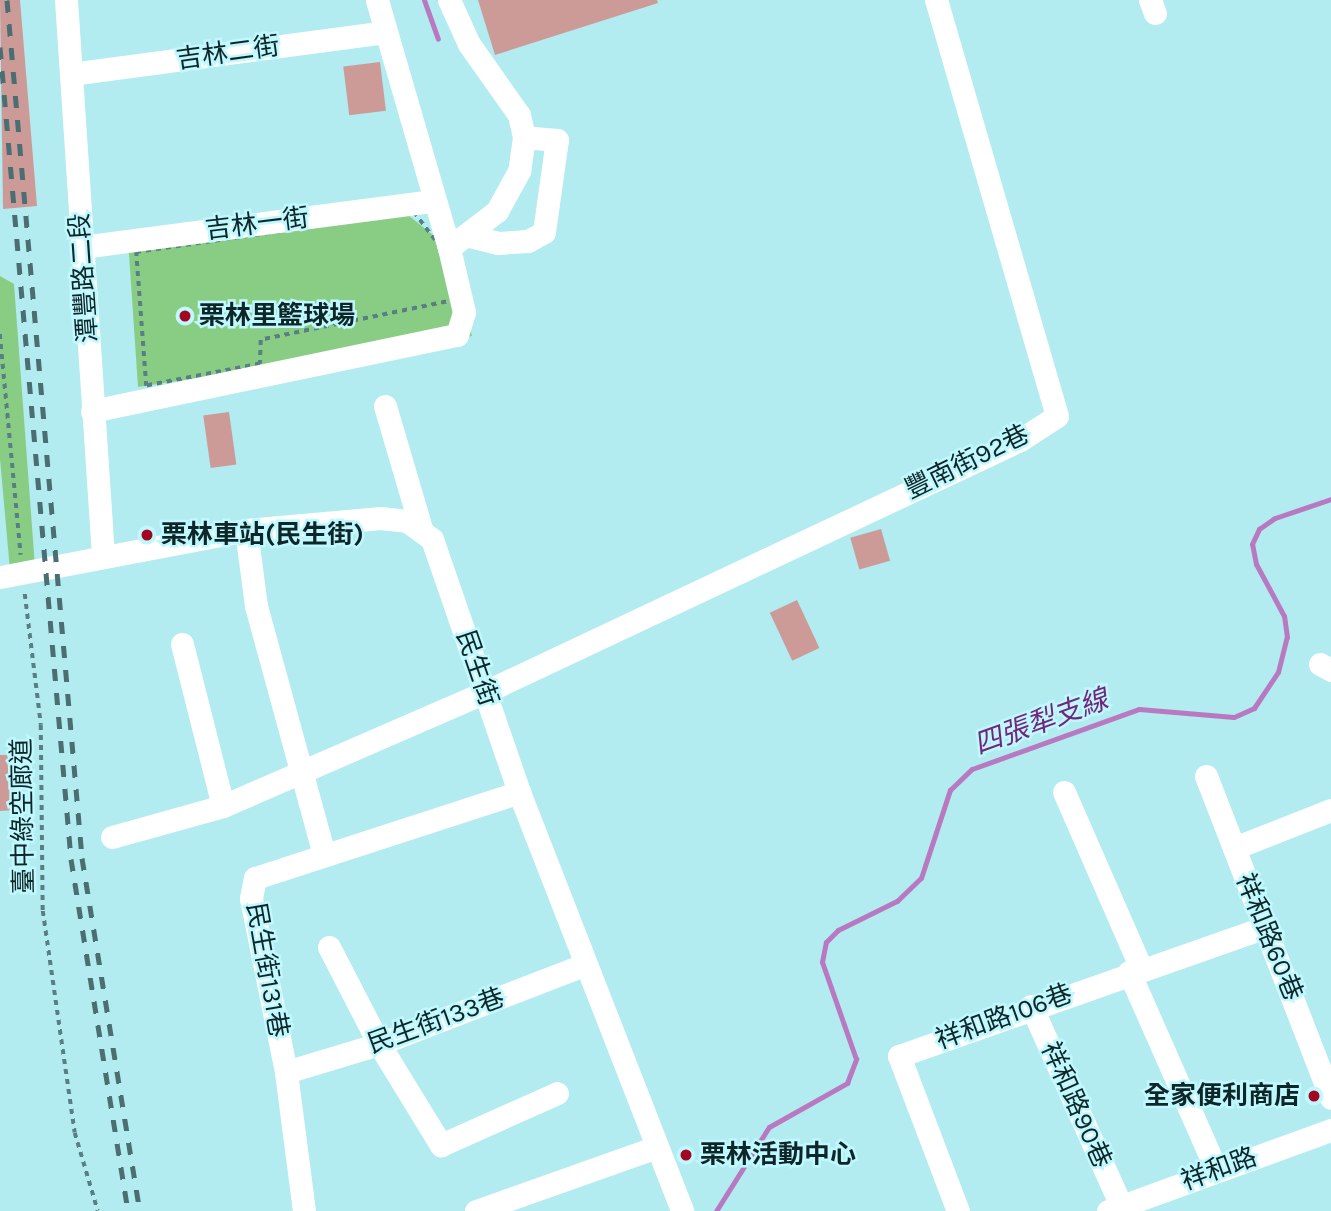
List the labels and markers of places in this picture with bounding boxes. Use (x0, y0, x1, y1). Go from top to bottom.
place label: 栗林里籃球場 (199, 300, 355, 332)
marker: 栗林里籃球場 (177, 308, 193, 324)
place label: 栗林車站(民生街) (161, 519, 364, 551)
marker: 栗林車站(民生街) (139, 527, 155, 543)
place label: 全家便利商店 (1144, 1080, 1300, 1112)
marker: 全家便利商店 (1306, 1088, 1322, 1104)
place label: 栗林活動中心 (700, 1139, 856, 1171)
marker: 栗林活動中心 (678, 1147, 694, 1163)

